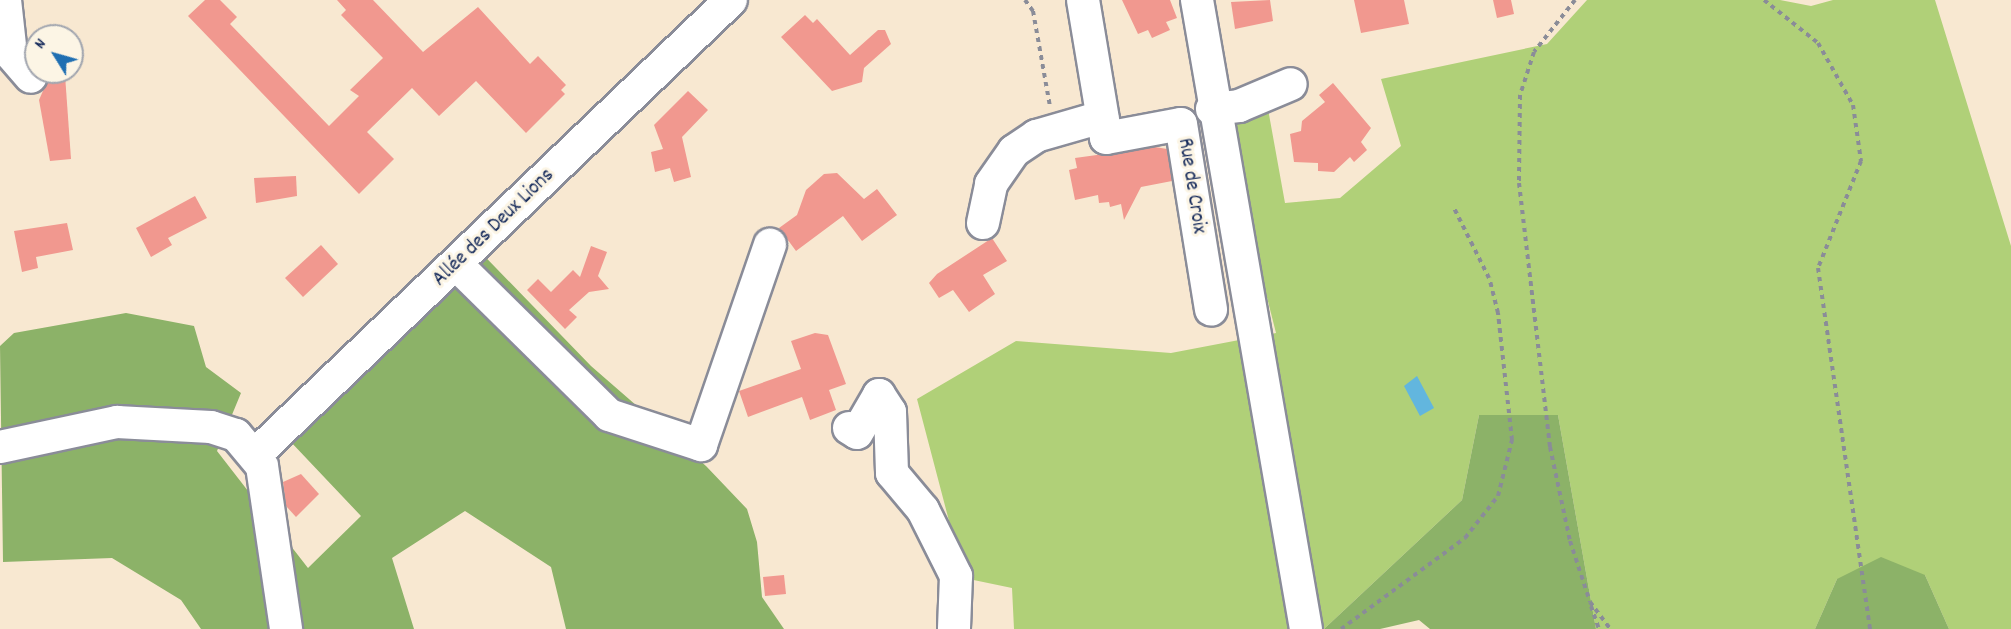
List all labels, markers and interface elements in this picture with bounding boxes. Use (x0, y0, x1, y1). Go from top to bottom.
north arrow (24, 24, 84, 84)
text: N (29, 34, 52, 54)
street label: Rue de Croix (1171, 136, 1211, 236)
street label: Allée des Deux Lions (428, 164, 560, 292)

